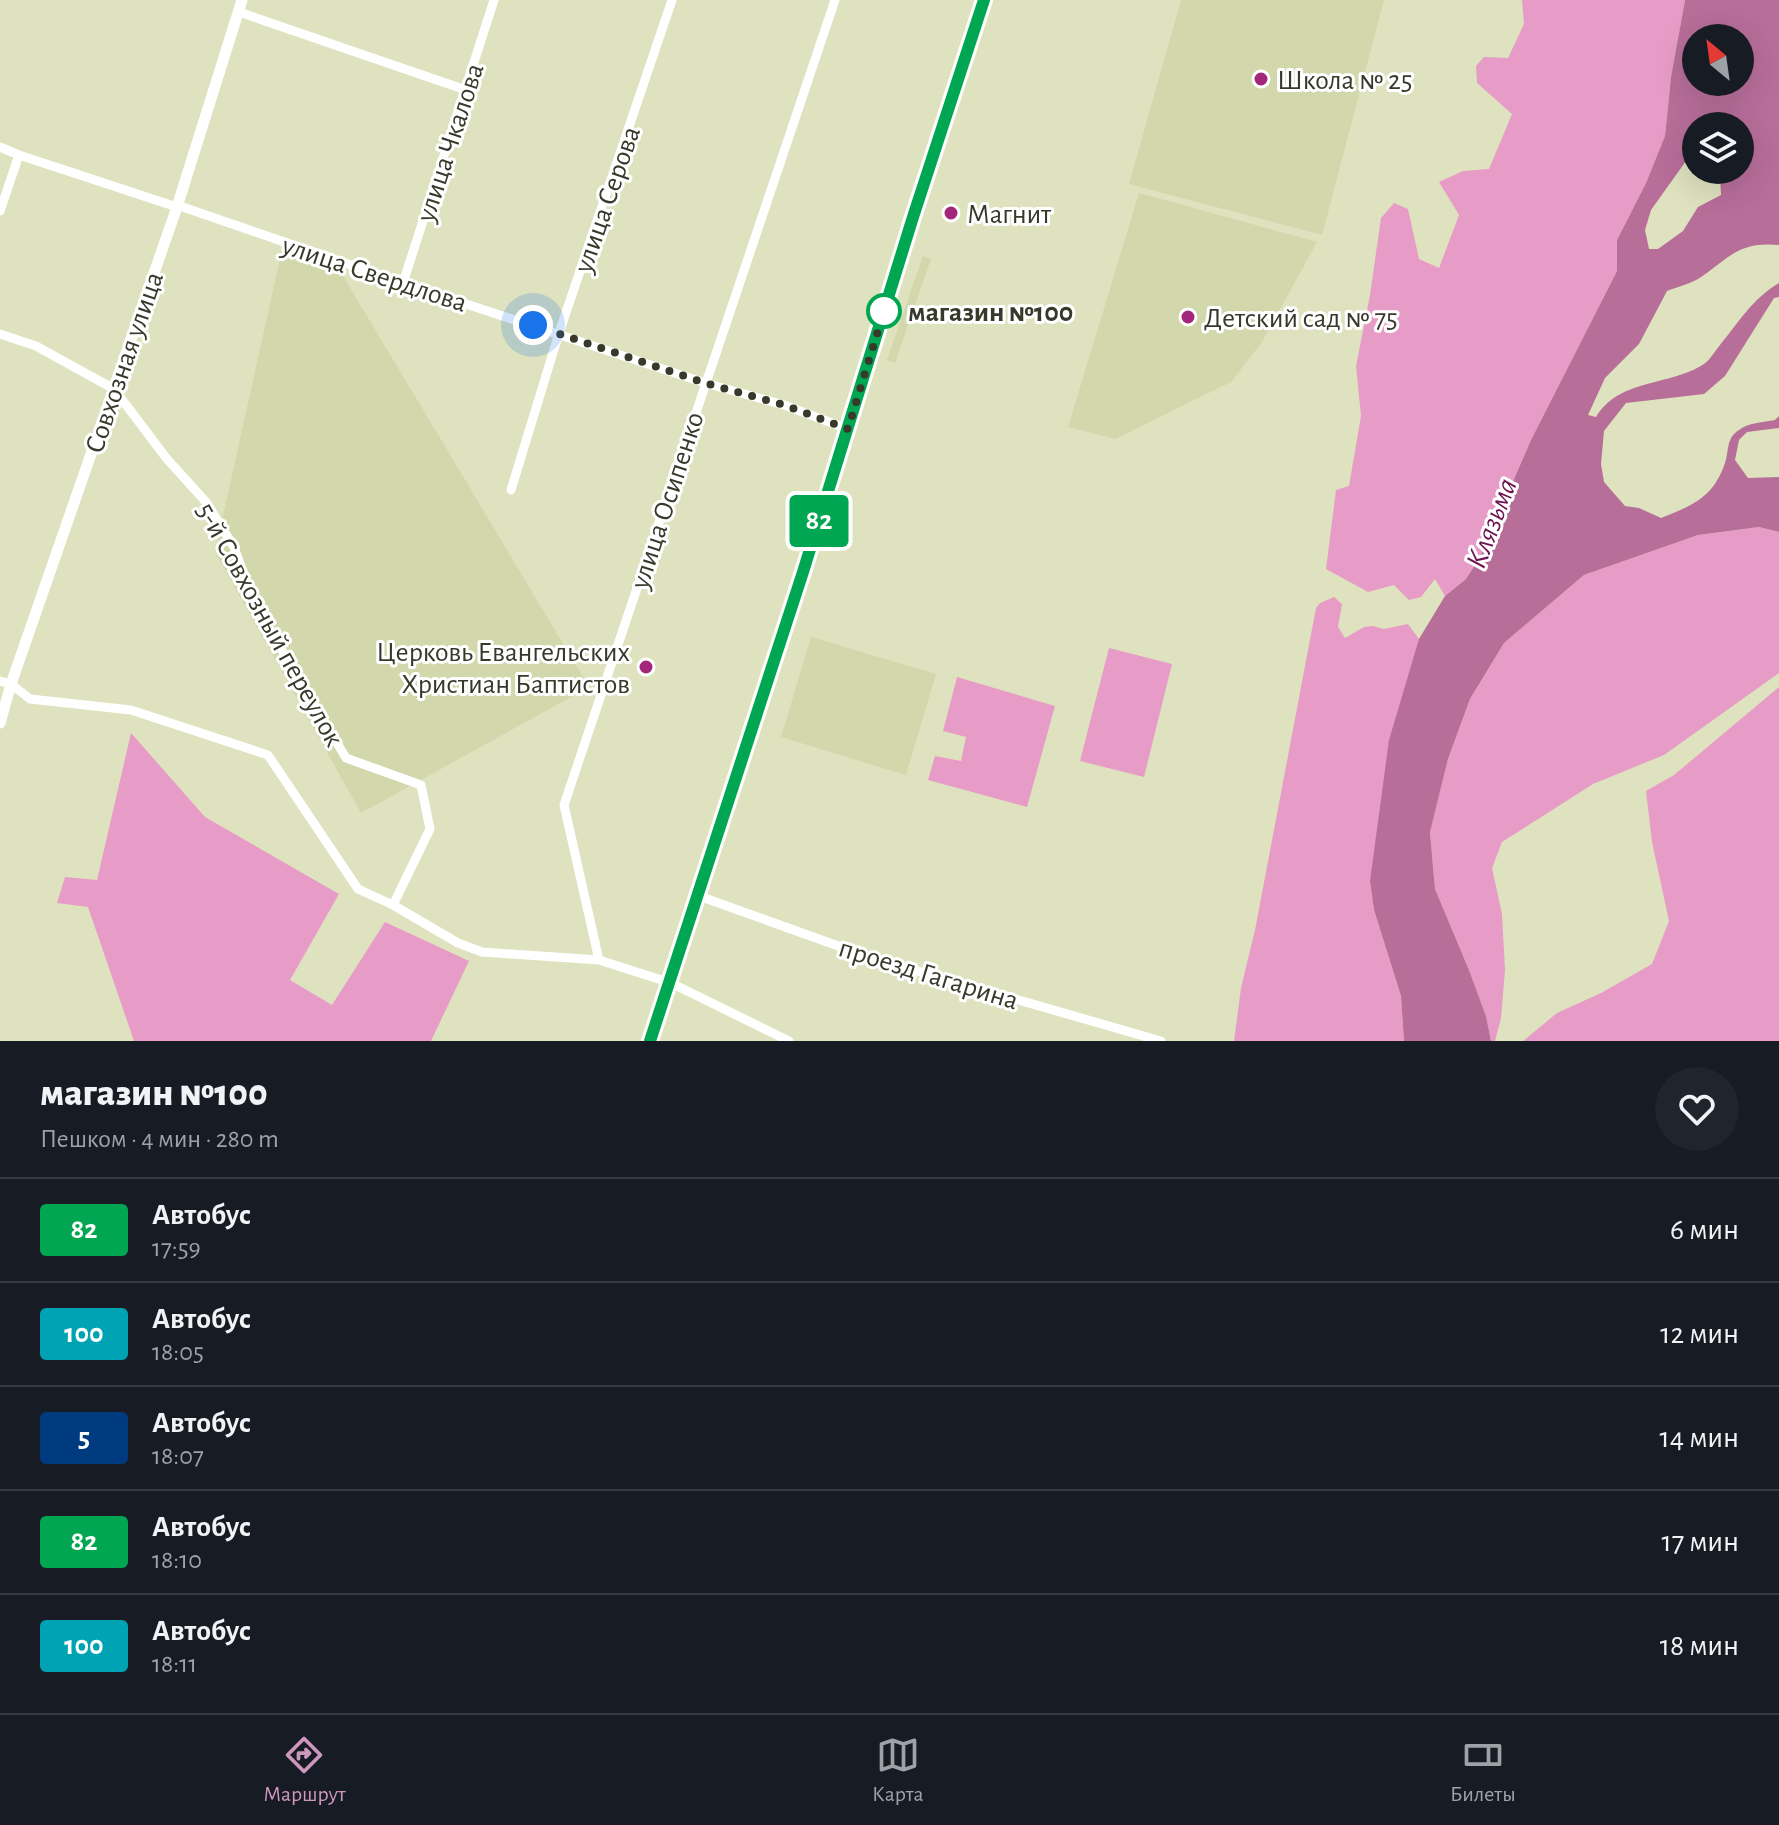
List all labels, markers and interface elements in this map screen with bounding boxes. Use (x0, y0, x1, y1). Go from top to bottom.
north arrow (1682, 24, 1754, 96)
map controls (1682, 24, 1754, 184)
street label: улица Чкалова (412, 60, 490, 226)
place label: Школа № 25 (1277, 67, 1413, 95)
marker: Школа № 25 (1252, 70, 1270, 88)
button: layers (1682, 112, 1754, 184)
street label: улица Серова (569, 123, 646, 277)
place label: Магнит (967, 201, 1052, 229)
marker: Магнит (942, 204, 960, 222)
street label: улица Свердлова (278, 232, 470, 318)
street label: Совхозная улица (81, 268, 169, 457)
marker: магазин №100 (867, 294, 901, 328)
place label: магазин №100 (908, 299, 1073, 327)
your location (513, 305, 553, 345)
place label: Детский сад № 75 (1204, 305, 1398, 333)
marker: Детский сад № 75 (1179, 308, 1197, 326)
street label: улица Осипенко (626, 409, 710, 593)
water label: Клязьма (1461, 474, 1523, 572)
line badge: 82 (783, 495, 855, 547)
street label: 5-й Совхозный переулок (191, 498, 348, 752)
text: 82 (806, 507, 833, 535)
place label: Церковь Евангельских Христиан Баптистов (376, 639, 630, 699)
marker: Церковь Евангельских Христиан Баптистов (637, 658, 655, 676)
street label: проезд Гагарина (835, 934, 1022, 1016)
button: heart (1655, 1067, 1739, 1151)
text: магазин №100 (40, 1075, 268, 1113)
text: Пешком · 4 мин · 280 m (40, 1126, 279, 1152)
text: Автобус (152, 1200, 251, 1230)
text: 6 мин (1670, 1215, 1739, 1245)
text: 82 (71, 1216, 98, 1244)
text: 17:59 (152, 1235, 201, 1261)
text: Автобус (152, 1304, 251, 1334)
text: 12 мин (1660, 1319, 1739, 1349)
text: 100 (64, 1320, 104, 1348)
text: 18:05 (152, 1339, 204, 1365)
text: Автобус (152, 1408, 251, 1438)
text: 14 мин (1659, 1423, 1739, 1453)
text: 5 (78, 1424, 90, 1452)
text: 18:07 (152, 1443, 204, 1469)
text: Автобус (152, 1512, 251, 1542)
text: 17 мин (1661, 1527, 1739, 1557)
text: 82 (71, 1528, 98, 1556)
text: 18:10 (152, 1547, 202, 1573)
text: Автобус (152, 1616, 251, 1646)
text: 18 мин (1660, 1631, 1739, 1661)
text: 100 (64, 1632, 104, 1660)
text: 18:11 (152, 1651, 197, 1677)
tab: Маршрут (263, 1733, 346, 1807)
tab: Карта (872, 1733, 924, 1807)
tab: Билеты (1450, 1733, 1516, 1807)

